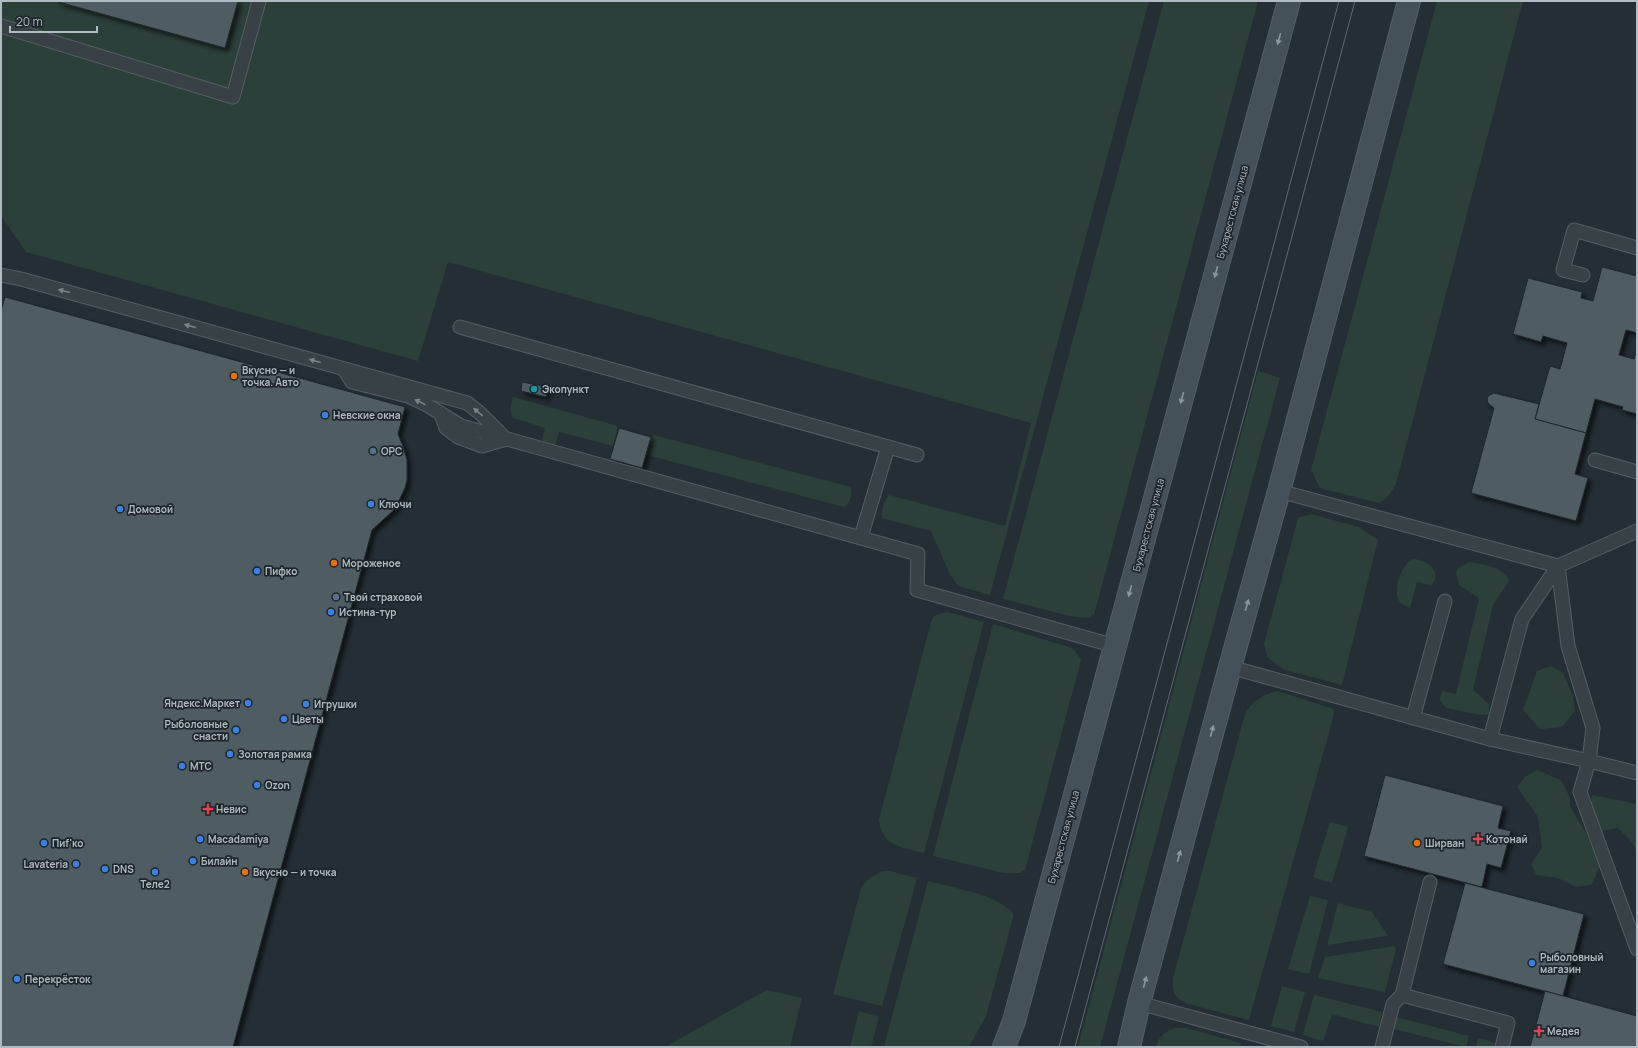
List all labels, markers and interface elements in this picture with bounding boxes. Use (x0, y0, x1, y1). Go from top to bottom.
scale bar (10, 8, 97, 34)
text: 20 m (16, 13, 43, 30)
one-way arrow (1275, 32, 1281, 45)
street label: Бухарестская улица (1213, 164, 1251, 260)
one-way arrow (1213, 267, 1219, 279)
one-way arrow (58, 288, 71, 294)
one-way arrow (184, 323, 196, 329)
one-way arrow (309, 358, 321, 364)
place label: Вкусно — и точка. Авто (242, 363, 299, 389)
marker: Вкусно — и точка. Авто (229, 371, 239, 381)
place label: Экопункт (542, 382, 590, 396)
marker: Экопункт (529, 384, 539, 394)
one-way arrow (1179, 392, 1185, 404)
one-way arrow (414, 399, 425, 405)
place label: Невские окна (333, 408, 401, 422)
one-way arrow (473, 408, 483, 417)
marker: Невские окна (320, 410, 330, 420)
place label: ОРС (381, 444, 402, 458)
marker: ОРС (368, 446, 378, 456)
street label: Бухарестская улица (1129, 477, 1167, 573)
place label: Ключи (379, 497, 411, 511)
marker: Ключи (366, 499, 376, 509)
place label: Домовой (128, 502, 173, 516)
marker: Домовой (115, 504, 125, 514)
place label: Мороженое (342, 556, 401, 570)
marker: Мороженое (329, 558, 339, 568)
place label: Пифко (265, 564, 297, 578)
marker: Пифко (252, 566, 262, 576)
one-way arrow (1127, 585, 1133, 597)
place label: Твой страховой (344, 590, 422, 604)
marker: Твой страховой (331, 592, 341, 602)
one-way arrow (1244, 599, 1250, 611)
place label: Истина-тур (339, 605, 396, 619)
marker: Истина-тур (326, 607, 336, 617)
place label: Яндекс.Маркет (164, 696, 241, 710)
place label: Игрушки (314, 697, 357, 711)
marker: Яндекс.Маркет (243, 698, 253, 708)
marker: Игрушки (301, 699, 311, 709)
place label: Цветы (292, 712, 324, 726)
marker: Цветы (279, 714, 289, 724)
place label: Рыболовные снасти (165, 717, 228, 743)
marker: Рыболовные снасти (231, 725, 241, 735)
one-way arrow (1210, 725, 1216, 737)
place label: Золотая рамка (238, 747, 312, 761)
marker: Золотая рамка (225, 749, 235, 759)
place label: МТС (190, 759, 212, 773)
marker: МТС (177, 761, 187, 771)
place label: Ozon (265, 778, 290, 792)
marker: Ozon (252, 780, 262, 790)
street label: Бухарестская улица (1044, 789, 1082, 885)
place label: Невис (216, 802, 247, 816)
marker: Невис (203, 804, 213, 814)
place label: Macadamiya (208, 832, 269, 846)
place label: Котонай (1486, 832, 1528, 846)
marker: Macadamiya (195, 834, 205, 844)
marker: Котонай (1473, 834, 1483, 844)
place label: Пиf'ко (52, 836, 83, 850)
place label: Ширван (1425, 836, 1464, 850)
marker: Пиf'ко (39, 838, 49, 848)
marker: Ширван (1412, 838, 1422, 848)
one-way arrow (1176, 850, 1182, 863)
place label: Билайн (201, 854, 238, 868)
marker: Билайн (188, 856, 198, 866)
place label: Lavateria (23, 857, 68, 871)
marker: Lavateria (71, 859, 81, 869)
place label: DNS (113, 862, 134, 876)
marker: DNS (100, 864, 110, 874)
place label: Вкусно — и точка (253, 865, 337, 879)
marker: Теле2 (150, 867, 160, 877)
marker: Вкусно — и точка (240, 867, 250, 877)
place label: Теле2 (140, 877, 170, 891)
place label: Рыболовный магазин (1540, 950, 1603, 976)
marker: Рыболовный магазин (1527, 958, 1537, 968)
place label: Перекрёсток (25, 972, 91, 986)
marker: Перекрёсток (12, 974, 22, 984)
one-way arrow (1142, 976, 1148, 988)
place label: Медея (1547, 1024, 1580, 1038)
marker: Медея (1534, 1026, 1544, 1036)

